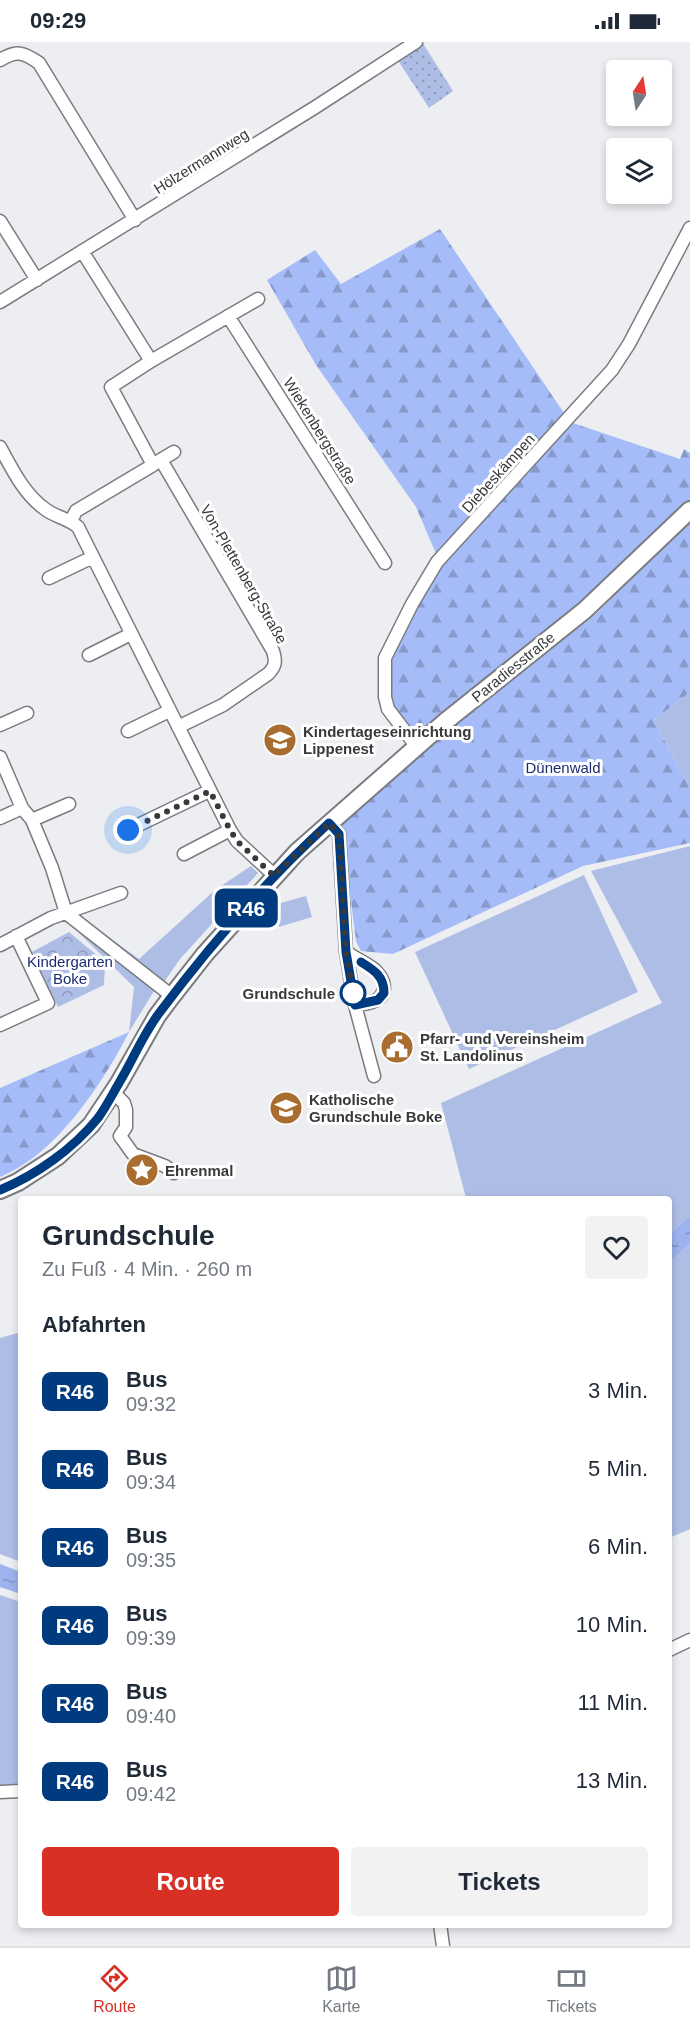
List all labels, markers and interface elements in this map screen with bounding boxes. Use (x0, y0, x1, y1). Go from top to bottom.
text: 09:29 (30, 8, 86, 33)
north arrow (606, 60, 672, 126)
map controls (606, 60, 672, 204)
street label: Hölzermannweg (151, 125, 251, 197)
button: layers (606, 138, 672, 204)
street label: Wiekenbergstraße (280, 375, 360, 487)
street label: Diebeskämpen (458, 430, 538, 516)
street label: Von-Plettenberg-Straße (197, 502, 291, 646)
street label: Paradiesstraße (468, 628, 558, 706)
school or university icon: Kindertageseinrichtung Lippenest (262, 722, 298, 758)
place label: Kindertageseinrichtung Lippenest (303, 723, 471, 757)
park label: Dünenwald (525, 759, 601, 776)
your location (113, 815, 143, 845)
line badge: R46 (212, 888, 280, 928)
text: R46 (227, 897, 265, 920)
park label: Kindergarten Boke (27, 953, 113, 987)
marker: Grundschule (340, 980, 366, 1006)
place label: Grundschule (242, 985, 335, 1002)
public building icon: Pfarr- und Vereinsheim St. Landolinus (379, 1029, 415, 1065)
place label: Pfarr- und Vereinsheim St. Landolinus (420, 1030, 584, 1064)
school or university icon: Katholische Grundschule Boke (268, 1090, 304, 1126)
place label: Katholische Grundschule Boke (309, 1091, 442, 1125)
place icon: Ehrenmal (124, 1152, 160, 1188)
place label: Ehrenmal (165, 1162, 233, 1179)
button: heart (585, 1216, 648, 1279)
text: Grundschule (42, 1220, 215, 1251)
text: Zu Fuß · 4 Min. · 260 m (42, 1258, 252, 1280)
text: Abfahrten (42, 1312, 146, 1337)
text: Bus (126, 1367, 168, 1392)
text: 3 Min. (588, 1378, 648, 1403)
text: R46 (56, 1380, 94, 1403)
text: 09:32 (126, 1393, 176, 1415)
text: Bus (126, 1445, 168, 1470)
text: 5 Min. (588, 1456, 648, 1481)
text: R46 (56, 1458, 94, 1481)
text: 09:34 (126, 1471, 176, 1493)
text: Bus (126, 1523, 168, 1548)
text: 6 Min. (588, 1534, 648, 1559)
text: R46 (56, 1536, 94, 1559)
text: 09:35 (126, 1549, 176, 1571)
text: Bus (126, 1601, 168, 1626)
text: 10 Min. (576, 1612, 648, 1637)
text: R46 (56, 1614, 94, 1637)
text: 09:39 (126, 1627, 176, 1649)
text: Bus (126, 1679, 168, 1704)
text: 11 Min. (577, 1690, 648, 1715)
text: R46 (56, 1692, 94, 1715)
text: 09:40 (126, 1705, 176, 1727)
text: Bus (126, 1757, 168, 1782)
text: 13 Min. (576, 1768, 648, 1793)
text: R46 (56, 1770, 94, 1793)
text: 09:42 (126, 1783, 176, 1805)
button: Route (42, 1847, 339, 1916)
button: Tickets (351, 1847, 648, 1916)
tab: Route (93, 1962, 136, 2016)
tab: Karte (322, 1962, 360, 2016)
tab: Tickets (547, 1962, 597, 2016)

